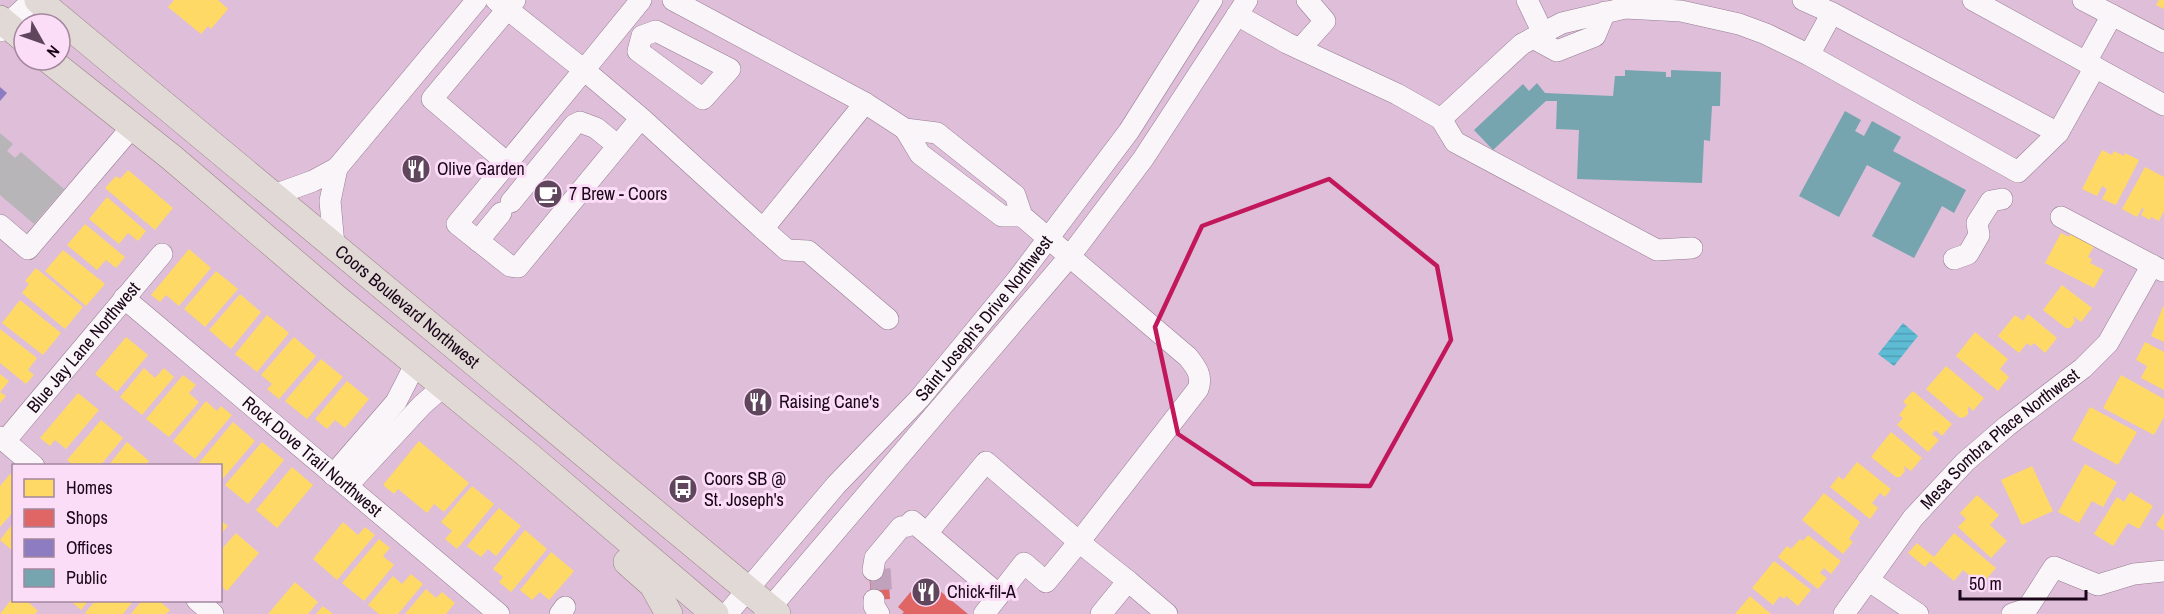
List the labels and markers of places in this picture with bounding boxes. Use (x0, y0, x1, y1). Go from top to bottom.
restaurant icon: Olive Garden (400, 153, 432, 185)
place label: Olive Garden (437, 156, 525, 181)
cafe icon: 7 Brew - Coors (532, 178, 564, 210)
place label: 7 Brew - Coors (569, 181, 667, 206)
restaurant icon: Raising Cane's (742, 386, 774, 418)
place label: Raising Cane's (779, 389, 879, 414)
place label: Coors SB @ St. Joseph's (704, 466, 786, 512)
bus stop icon: Coors SB @ St. Joseph's (667, 473, 699, 505)
restaurant icon: Chick-fil-A (910, 576, 942, 608)
place label: Chick-fil-A (947, 579, 1016, 604)

